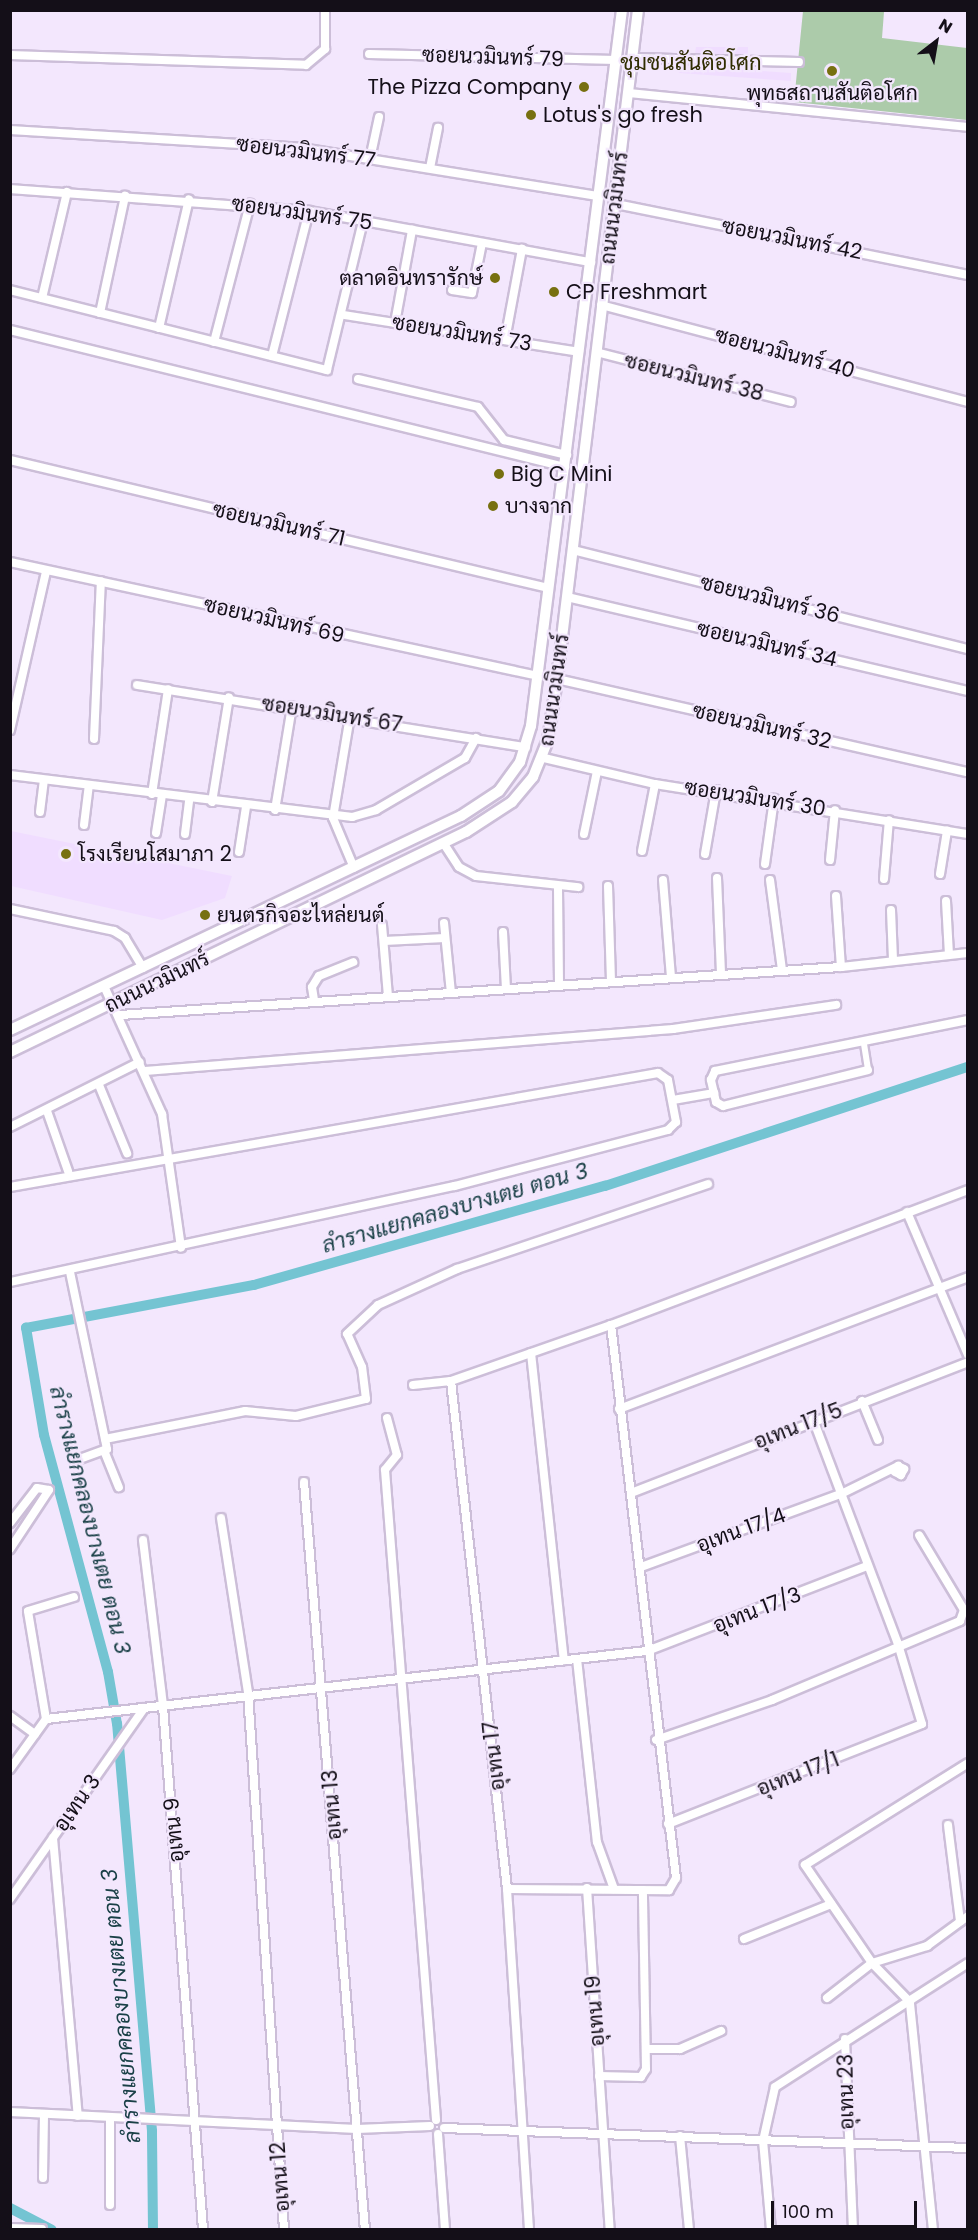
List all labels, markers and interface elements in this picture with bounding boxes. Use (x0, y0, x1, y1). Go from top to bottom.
north arrow (906, 12, 966, 72)
text: N (934, 13, 957, 39)
street label: ซอยนวมินทร์ 79 (422, 42, 564, 72)
district label: ชุมชนสันติอโศก (620, 50, 762, 76)
marker: พุทธสถานสันติอโศก (825, 64, 839, 78)
place label: The Pizza Company (367, 74, 572, 100)
marker: The Pizza Company (577, 80, 591, 94)
place label: พุทธสถานสันติอโศก (746, 80, 918, 106)
place label: Lotus's go fresh (543, 102, 703, 128)
marker: Lotus's go fresh (524, 108, 538, 122)
street label: ซอยนวมินทร์ 77 (235, 131, 377, 173)
street label: ถนนนวมินทร์ (595, 150, 633, 266)
street label: ซอยนวมินทร์ 75 (230, 191, 374, 235)
street label: ซอยนวมินทร์ 42 (720, 213, 864, 265)
place label: ตลาดอินทรารักษ์ (339, 265, 483, 291)
marker: ตลาดอินทรารักษ์ (488, 271, 502, 285)
place label: CP Freshmart (566, 279, 707, 305)
marker: CP Freshmart (547, 285, 561, 299)
street label: ซอยนวมินทร์ 73 (390, 310, 534, 356)
street label: ซอยนวมินทร์ 40 (712, 322, 858, 384)
street label: ซอยนวมินทร์ 38 (622, 347, 766, 407)
place label: Big C Mini (511, 461, 613, 487)
marker: Big C Mini (492, 467, 506, 481)
place label: บางจาก (505, 493, 572, 519)
street label: ซอยนวมินทร์ 71 (210, 496, 348, 552)
marker: บางจาก (486, 499, 500, 513)
street label: ซอยนวมินทร์ 36 (698, 569, 842, 629)
street label: ซอยนวมินทร์ 69 (201, 592, 347, 648)
street label: ซอยนวมินทร์ 34 (695, 616, 839, 672)
street label: ถนนนวมินทร์ (534, 632, 574, 748)
street label: ซอยนวมินทร์ 67 (260, 690, 404, 738)
street label: ซอยนวมินทร์ 32 (690, 698, 834, 754)
street label: ซอยนวมินทร์ 30 (683, 774, 827, 822)
place label: โรงเรียนโสมาภา 2 (78, 841, 232, 867)
marker: โรงเรียนโสมาภา 2 (59, 847, 73, 861)
place label: ยนตรกิจอะไหล่ยนต์ (217, 902, 384, 928)
marker: ยนตรกิจอะไหล่ยนต์ (198, 908, 212, 922)
street label: ถนนนวมินทร์ (101, 946, 213, 1018)
water label: ลำรางแยกคลองบางเตย ตอน 3 (319, 1157, 591, 1259)
water label: ลำรางแยกคลองบางเตย ตอน 3 (44, 1383, 136, 1657)
street label: อุเทน 17/5 (750, 1398, 846, 1454)
street label: อุเทน 17/4 (693, 1502, 789, 1558)
street label: อุเทน 17/3 (709, 1582, 805, 1638)
street label: อุเทน 17 (478, 1720, 510, 1792)
street label: อุเทน 17/1 (753, 1747, 843, 1801)
street label: อุเทน 13 (317, 1769, 347, 1841)
street label: อุเทน 3 (48, 1770, 106, 1836)
street label: อุเทน 9 (159, 1797, 189, 1863)
water label: ลำรางแยกคลองบางเตย ตอน 3 (96, 1868, 146, 2144)
street label: อุเทน 19 (580, 1974, 610, 2048)
street label: อุเทน 23 (833, 2054, 859, 2130)
street label: อุเทน 12 (265, 2141, 295, 2213)
scale bar (774, 2189, 920, 2227)
text: 100 m (782, 2199, 834, 2224)

